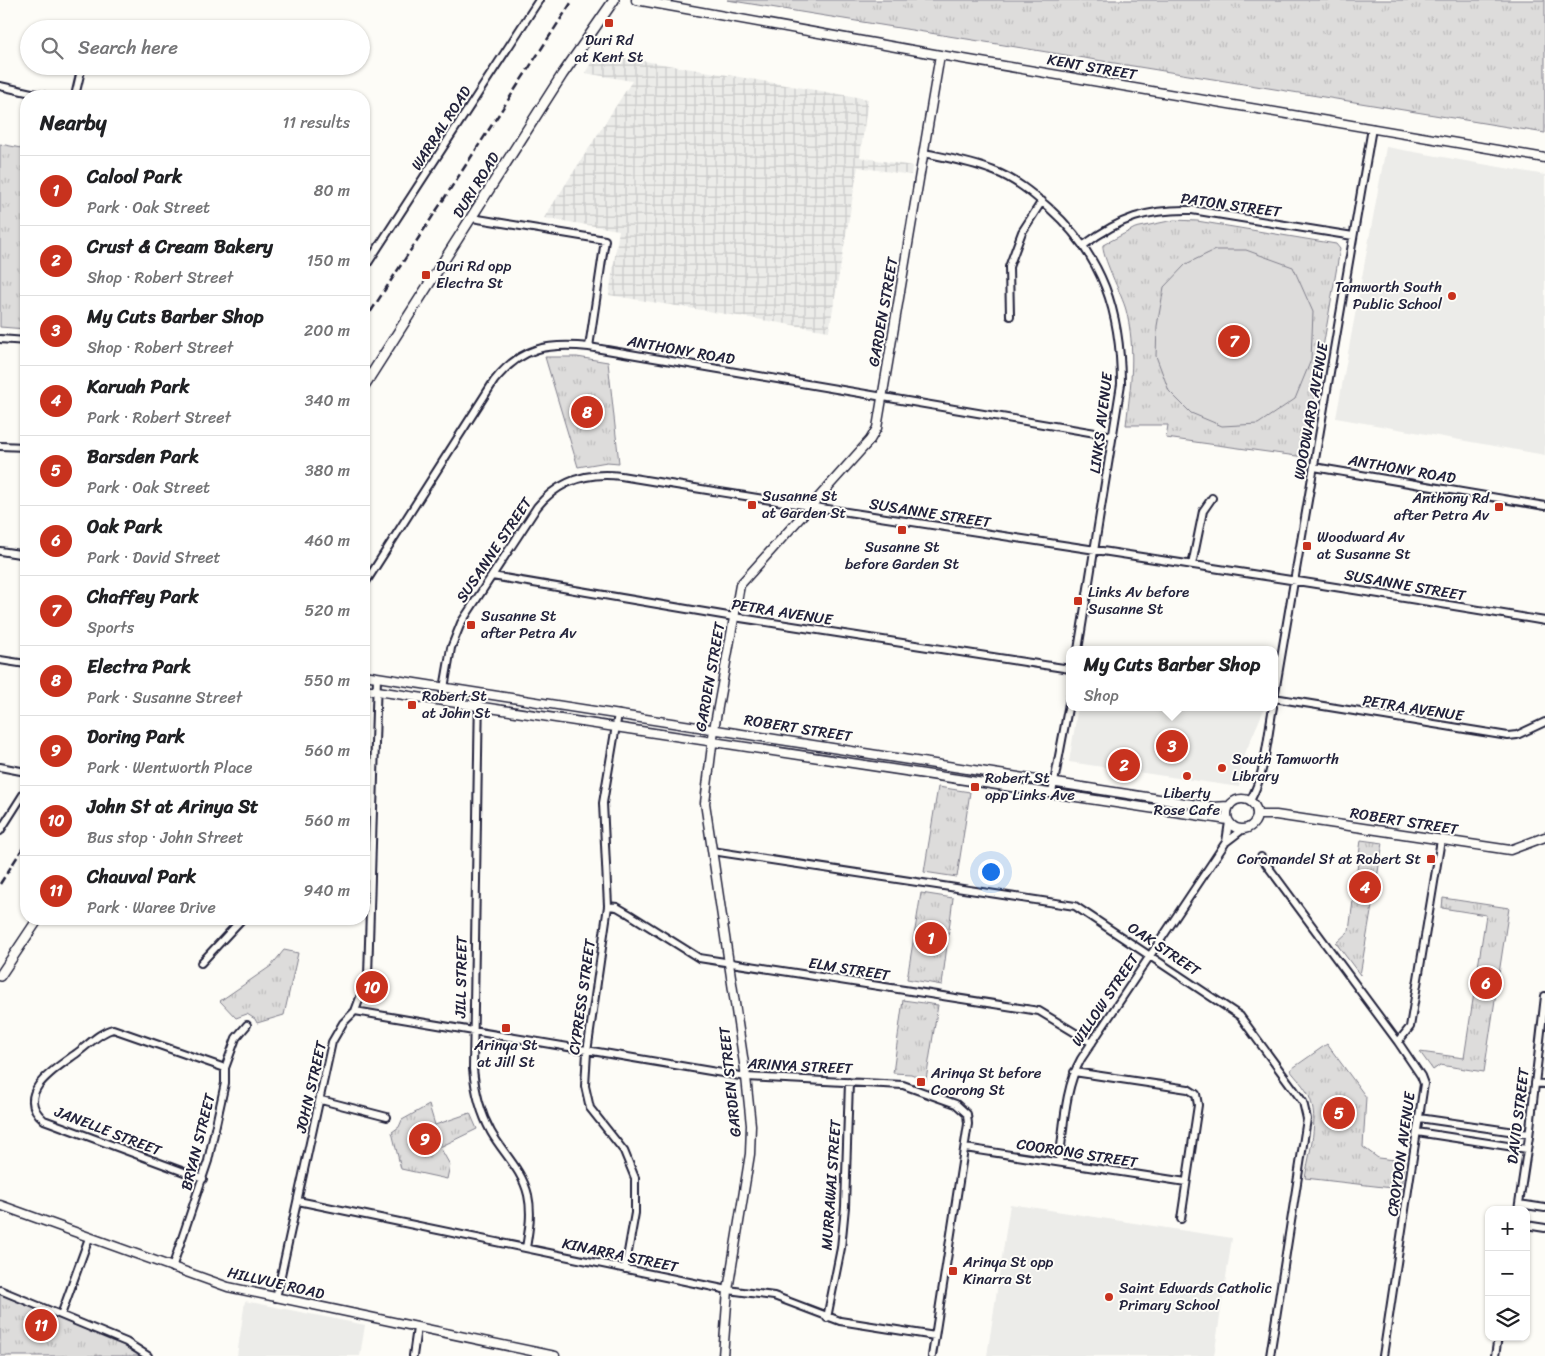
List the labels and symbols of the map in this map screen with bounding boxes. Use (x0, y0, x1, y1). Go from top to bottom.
marker: Duri Rd at Kent St (603, 17, 615, 29)
place label: Duri Rd at Kent St (575, 27, 644, 70)
street label: KENT STREET (1045, 46, 1141, 88)
street label: WARRAL ROAD (404, 80, 478, 176)
street label: DURI ROAD (445, 147, 507, 223)
street label: PATON STREET (1179, 185, 1284, 225)
place label: Duri Rd opp Electra St (436, 253, 511, 296)
street label: GARDEN STREET (861, 254, 906, 369)
marker: Duri Rd opp Electra St (420, 269, 432, 281)
place label: Tamworth South Public School (1335, 274, 1443, 317)
marker: Tamworth South Public School (1446, 290, 1458, 302)
pin: 7 (1218, 322, 1250, 360)
street label: ANTHONY ROAD (624, 328, 737, 372)
street label: WOODWARD AVENUE (1286, 339, 1336, 482)
street label: LINKS AVENUE (1082, 369, 1120, 475)
pin: 8 (571, 393, 603, 431)
street label: ANTHONY ROAD (1345, 447, 1458, 491)
place label: Susanne St at Garden St (762, 483, 847, 526)
place label: Anthony Rd after Petra Av (1394, 485, 1490, 528)
street label: SUSANNE STREET (449, 491, 540, 608)
street label: SUSANNE STREET (868, 491, 993, 536)
marker: Susanne St at Garden St (746, 499, 758, 511)
marker: Anthony Rd after Petra Av (1493, 501, 1505, 513)
marker: Susanne St before Garden St (896, 524, 908, 536)
place label: Woodward Av at Susanne St (1317, 524, 1411, 567)
place label: Susanne St before Garden St (845, 534, 959, 577)
marker: Woodward Av at Susanne St (1301, 540, 1313, 552)
street label: SUSANNE STREET (1343, 562, 1468, 609)
place label: Links Av before Susanne St (1088, 579, 1189, 622)
street label: PETRA AVENUE (730, 591, 836, 633)
marker: Links Av before Susanne St (1072, 595, 1084, 607)
place label: Susanne St after Petra Av (481, 603, 577, 646)
marker: Susanne St after Petra Av (465, 619, 477, 631)
street label: GARDEN STREET (688, 619, 733, 734)
place label: Robert St at John St (422, 683, 491, 726)
street label: PETRA AVENUE (1361, 687, 1467, 729)
marker: Robert St at John St (406, 699, 418, 711)
street label: ROBERT STREET (742, 707, 855, 749)
pin: 3 (1156, 727, 1188, 765)
pin: 2 (1108, 746, 1140, 784)
place label: South Tamworth Library (1232, 746, 1339, 789)
marker: South Tamworth Library (1216, 762, 1228, 774)
place label: Robert St opp Links Ave (985, 765, 1075, 808)
marker: Liberty Rose Cafe (1181, 770, 1193, 782)
place label: Liberty Rose Cafe (1154, 780, 1220, 823)
marker: Robert St opp Links Ave (969, 781, 981, 793)
street label: ROBERT STREET (1348, 800, 1461, 842)
place label: Coromandel St at Robert St (1237, 846, 1421, 872)
marker: Coromandel St at Robert St (1425, 853, 1437, 865)
your location (978, 859, 1004, 885)
pin: 4 (1349, 868, 1381, 906)
street label: OAK STREET (1122, 915, 1207, 984)
pin: 1 (915, 919, 947, 957)
street label: JILL STREET (447, 934, 475, 1019)
street label: CYPRESS STREET (561, 936, 603, 1056)
street label: WILLOW STREET (1064, 947, 1146, 1052)
street label: ELM STREET (807, 950, 893, 988)
pin: 6 (1470, 964, 1502, 1002)
pin: 10 (356, 968, 388, 1006)
marker: Arinya St at Jill St (500, 1022, 512, 1034)
street label: GARDEN STREET (711, 1025, 749, 1138)
place label: Arinya St at Jill St (473, 1032, 538, 1075)
street label: JOHN STREET (288, 1037, 335, 1136)
street label: ARINYA STREET (746, 1050, 855, 1082)
place label: Arinya St before Coorong St (930, 1060, 1042, 1103)
street label: DAVID STREET (1499, 1065, 1537, 1165)
marker: Arinya St before Coorong St (915, 1076, 927, 1088)
street label: CROYDON AVENUE (1379, 1089, 1423, 1218)
street label: BRYAN STREET (173, 1090, 223, 1193)
pin: 5 (1323, 1094, 1355, 1132)
street label: JANELLE STREET (50, 1098, 166, 1164)
street label: MURRAWAI STREET (813, 1118, 849, 1251)
pin: 9 (409, 1120, 441, 1158)
street label: COORONG STREET (1015, 1131, 1140, 1176)
street label: KINARRA STREET (560, 1230, 681, 1280)
place label: Arinya St opp Kinarra St (962, 1249, 1054, 1292)
street label: HILLVUE ROAD (225, 1259, 327, 1307)
marker: Arinya St opp Kinarra St (947, 1265, 959, 1277)
place label: Saint Edwards Catholic Primary School (1119, 1275, 1272, 1318)
marker: Saint Edwards Catholic Primary School (1103, 1291, 1115, 1303)
pin: 11 (25, 1306, 57, 1344)

